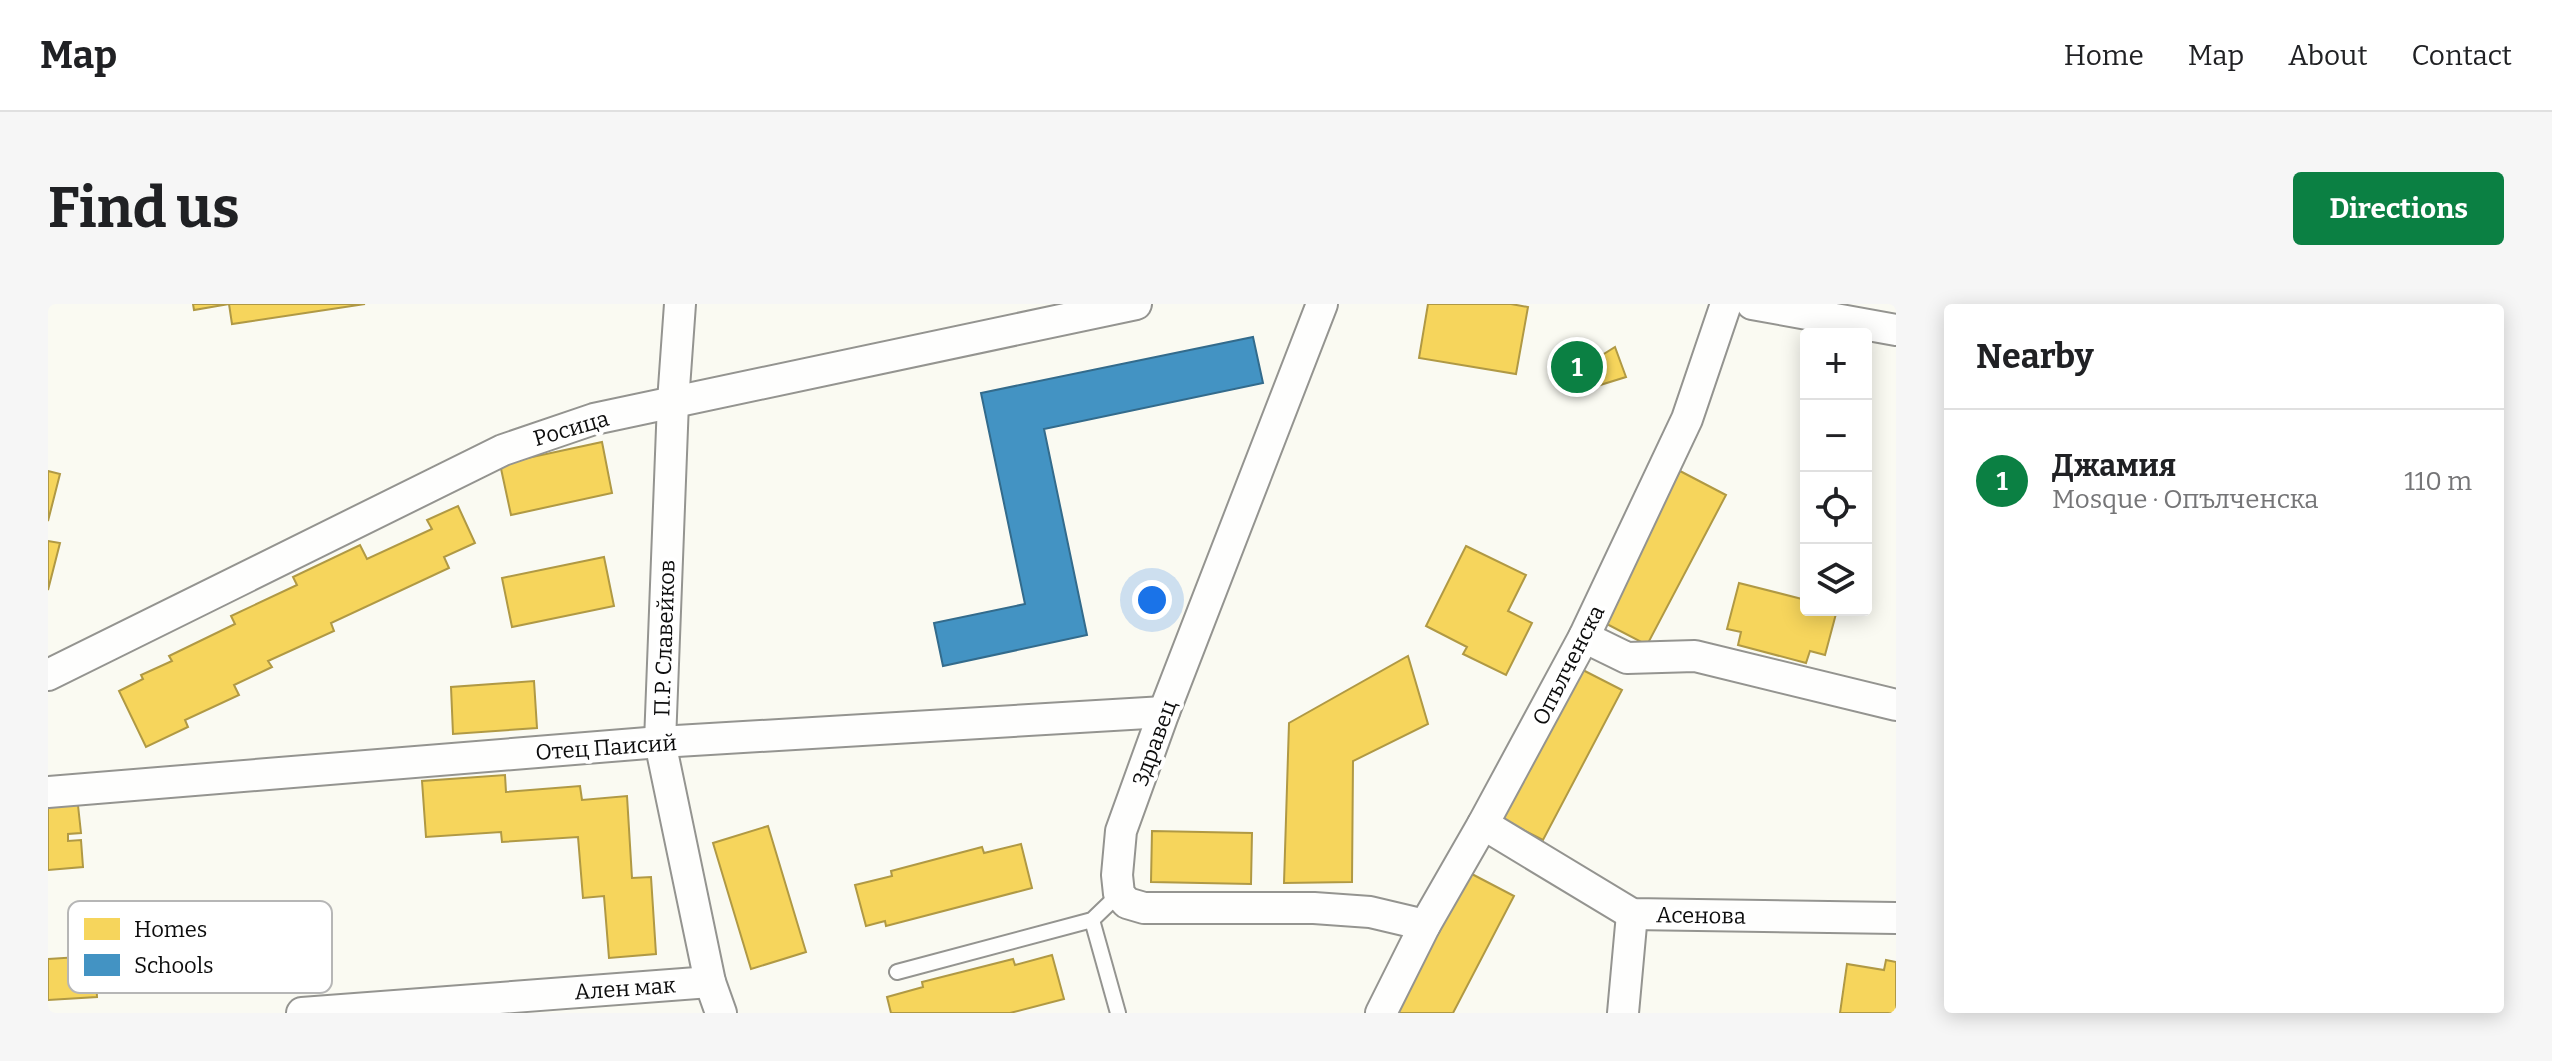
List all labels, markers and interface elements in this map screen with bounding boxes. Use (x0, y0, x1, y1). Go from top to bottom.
text: Map (40, 32, 117, 78)
text: Home (2064, 39, 2144, 72)
text: Map (2188, 39, 2244, 72)
text: About (2288, 39, 2368, 72)
text: Contact (2412, 39, 2512, 72)
button: Directions (2293, 172, 2504, 245)
text: Find us (48, 175, 240, 242)
map controls (1800, 328, 1872, 616)
button: + (1800, 328, 1872, 400)
text: Nearby (1976, 336, 2094, 377)
pin: 1 (1551, 337, 1603, 397)
button: − (1800, 400, 1872, 472)
street label: Росица (530, 405, 612, 452)
text: Джамия (2052, 448, 2176, 484)
text: 1 (1996, 466, 2008, 497)
text: 110 m (2404, 466, 2472, 497)
button: locate (1800, 472, 1872, 544)
text: Mosque · Опълченска (2052, 484, 2318, 515)
button: layers (1800, 544, 1872, 616)
street label: П.Р. Славейков (648, 559, 681, 717)
your location (1132, 580, 1172, 620)
street label: Опълченска (1527, 601, 1610, 730)
street label: Здравец (1126, 697, 1182, 790)
street label: Отец Паисий (534, 729, 678, 766)
legend (68, 901, 332, 993)
street label: Асенова (1656, 901, 1746, 930)
text: Homes (134, 916, 207, 943)
text: Schools (134, 952, 214, 979)
street label: Ален мак (573, 971, 677, 1006)

